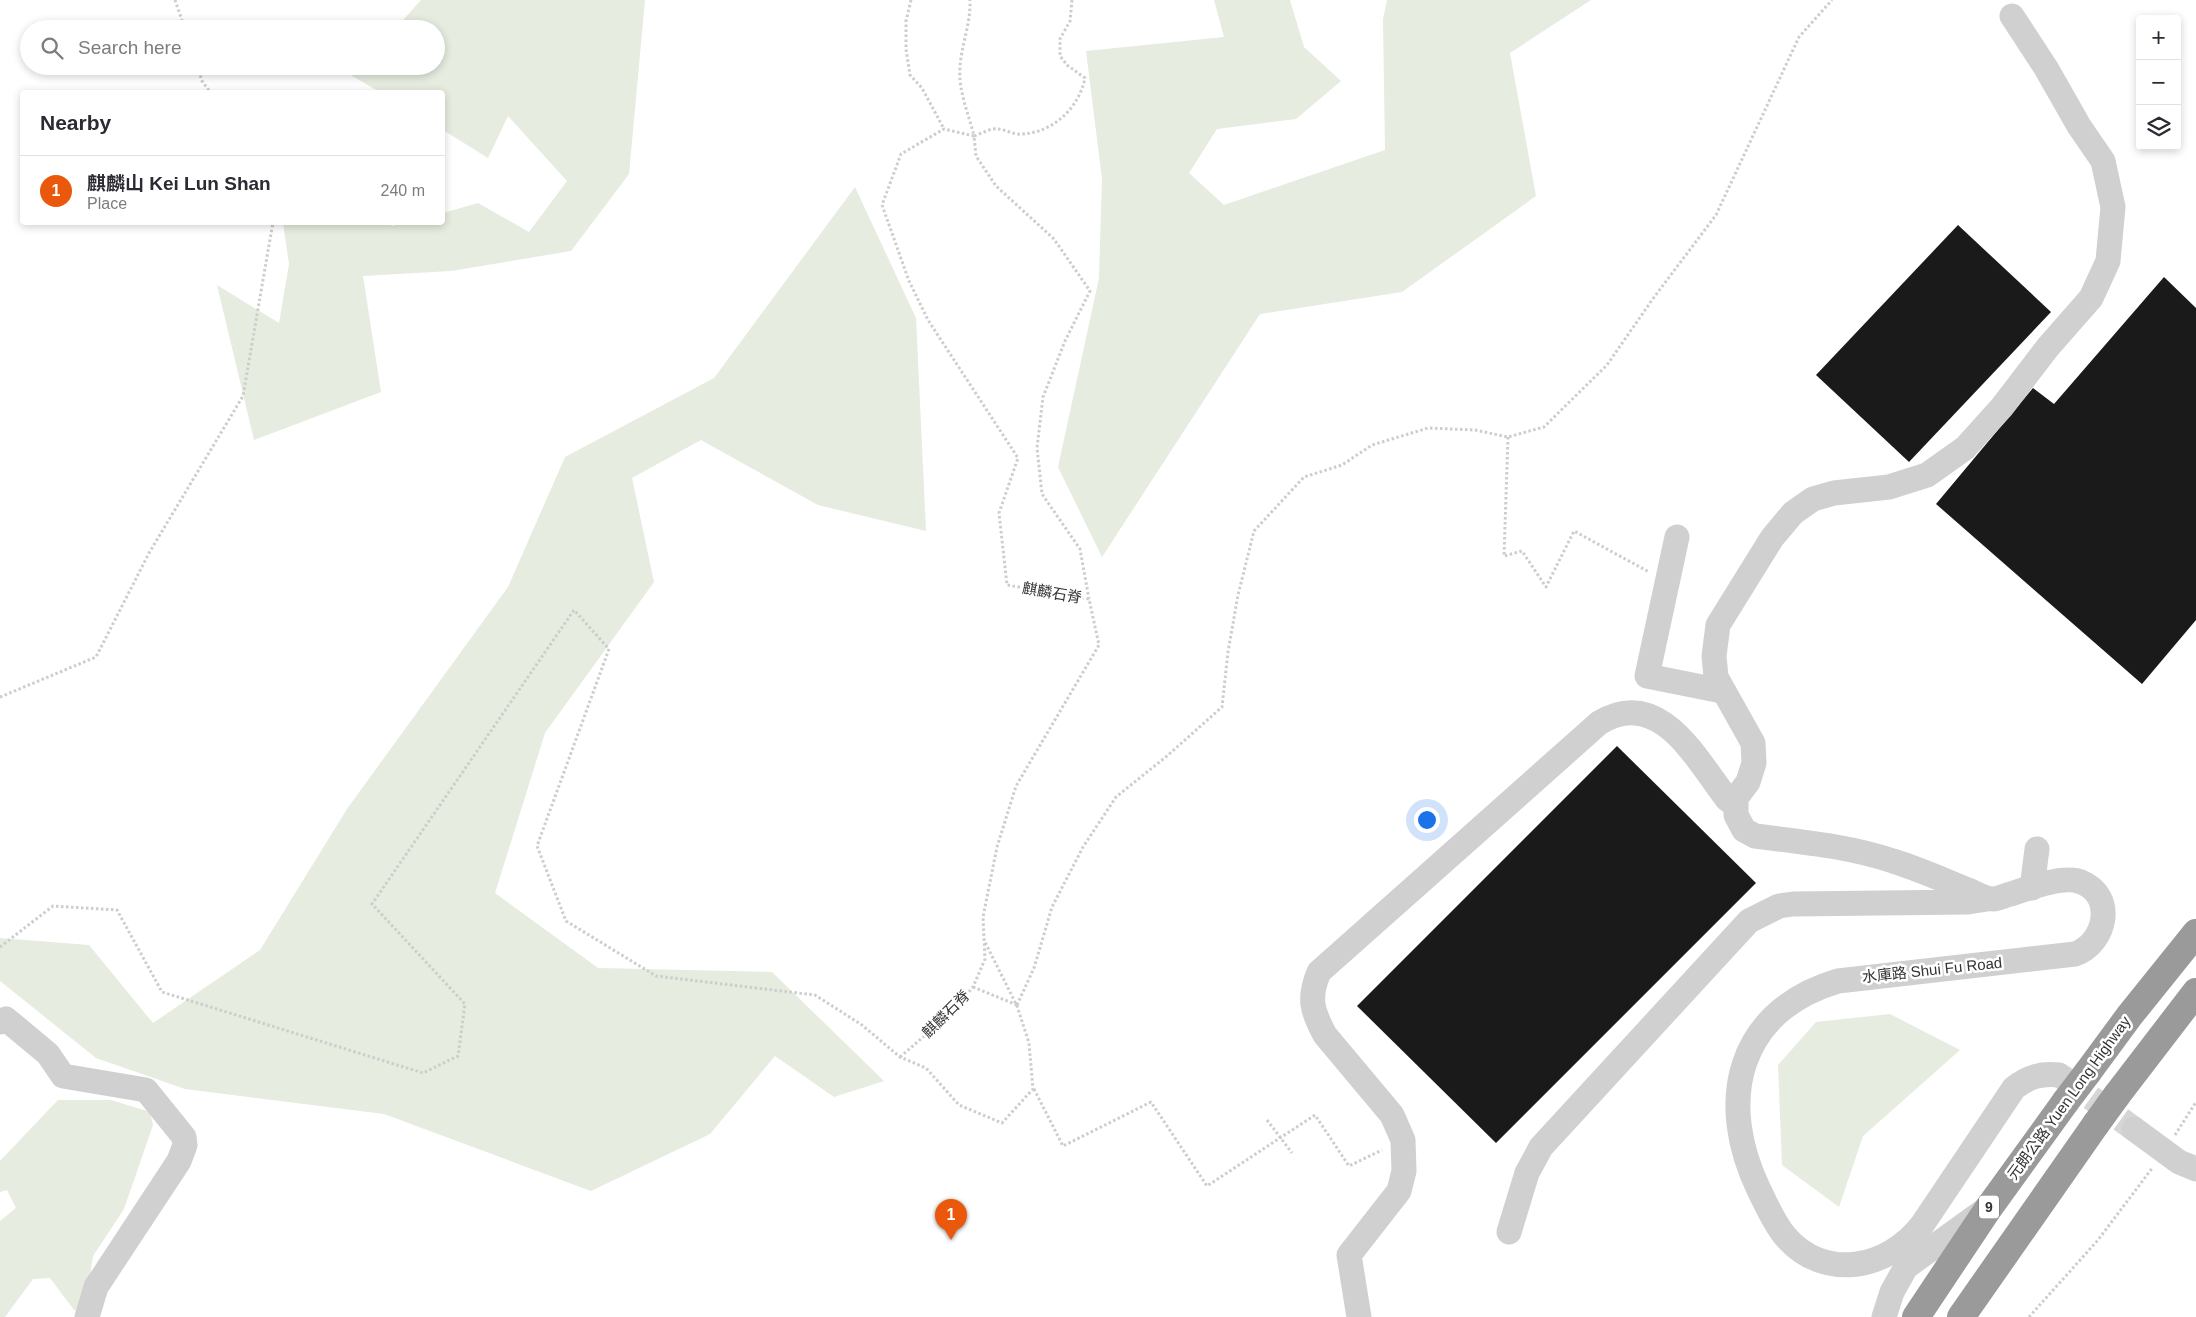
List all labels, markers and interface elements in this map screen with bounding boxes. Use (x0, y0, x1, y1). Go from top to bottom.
map controls (2136, 15, 2181, 150)
button: + (2136, 15, 2181, 60)
search box (20, 20, 445, 75)
icon: search (38, 34, 66, 62)
text: Search here (78, 37, 182, 58)
button: − (2136, 60, 2181, 105)
button: layers (2136, 105, 2181, 150)
text: Nearby (40, 111, 111, 134)
text: 麒麟山 Kei Lun Shan (87, 173, 271, 194)
text: 1 (52, 182, 60, 199)
text: 240 m (381, 182, 425, 199)
text: Place (87, 195, 127, 212)
street label: 麒麟石脊 (1021, 579, 1083, 606)
your location (1414, 807, 1440, 833)
street label: 水庫路 Shui Fu Road (1861, 954, 2003, 985)
street label: 麒麟石脊 (918, 986, 973, 1041)
street label: 元朗公路 Yuen Long Highway (2004, 1012, 2134, 1183)
road number: 9 (1979, 1196, 1999, 1218)
pin: 1 (935, 1199, 967, 1240)

